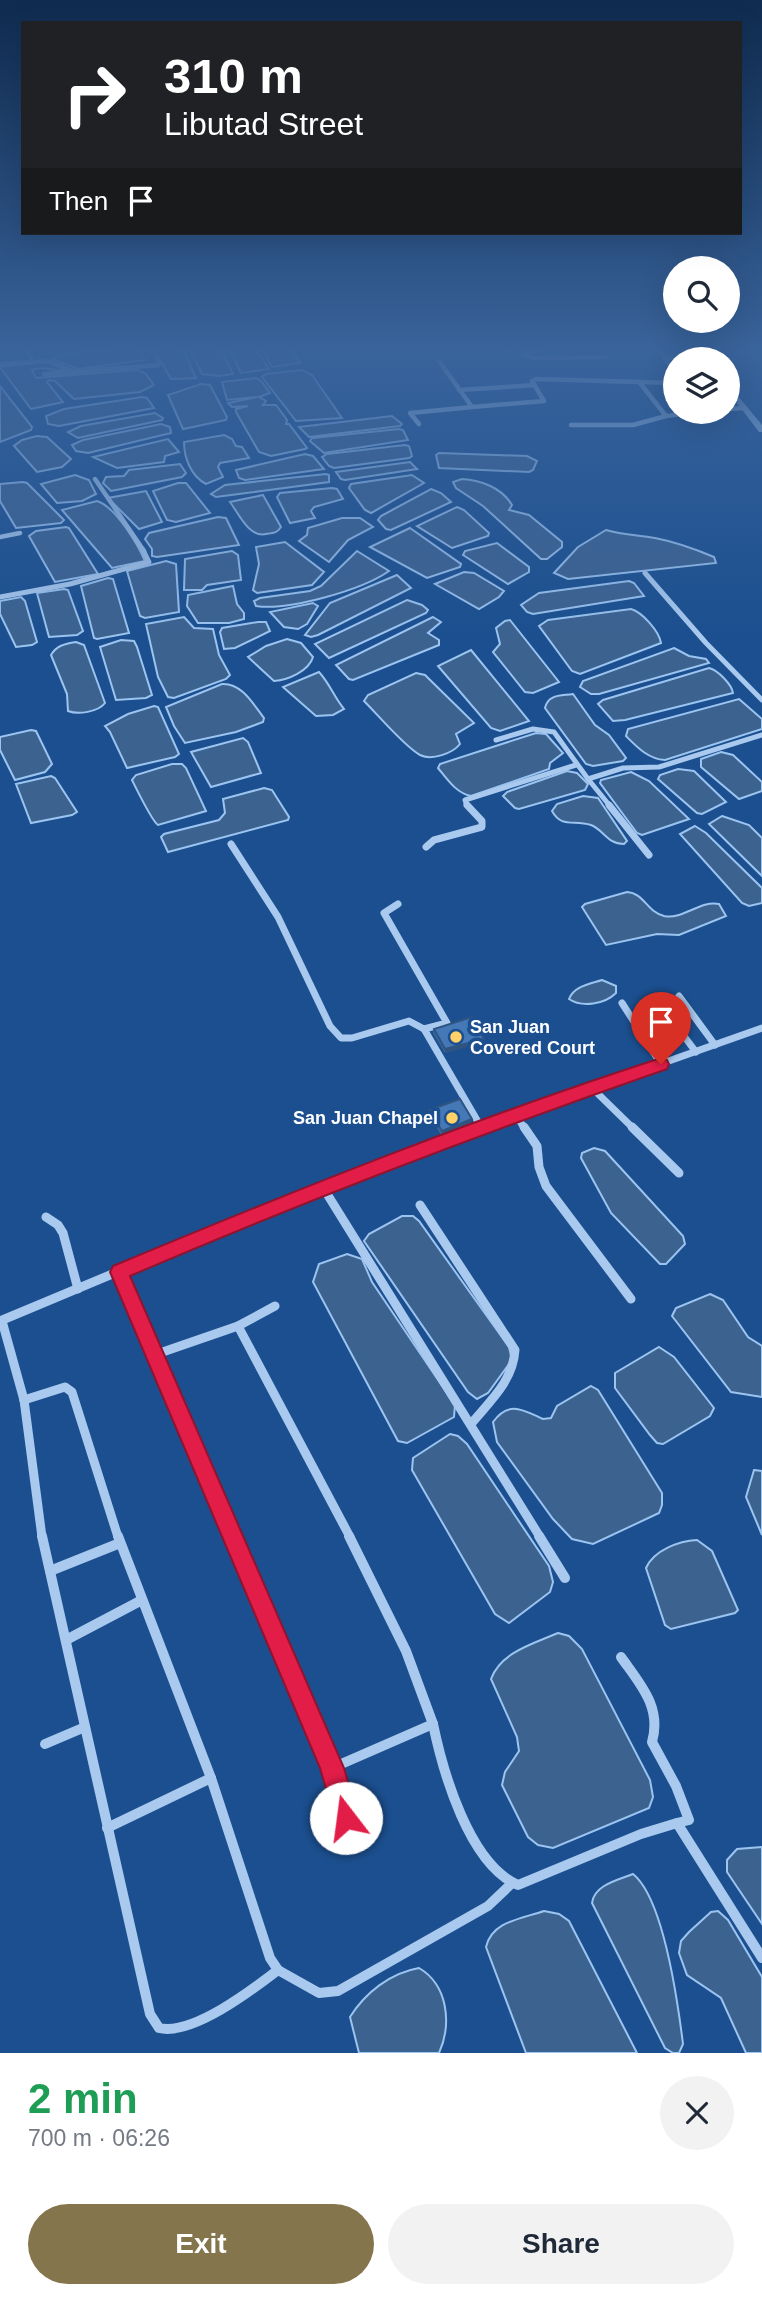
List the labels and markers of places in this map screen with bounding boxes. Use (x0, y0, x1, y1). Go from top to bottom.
pin (631, 992, 691, 1064)
place label: San Juan Covered Court (470, 1017, 595, 1058)
marker: San Juan Covered Court (448, 1029, 464, 1045)
place label: San Juan Chapel (293, 1108, 438, 1128)
marker: San Juan Chapel (444, 1110, 460, 1126)

